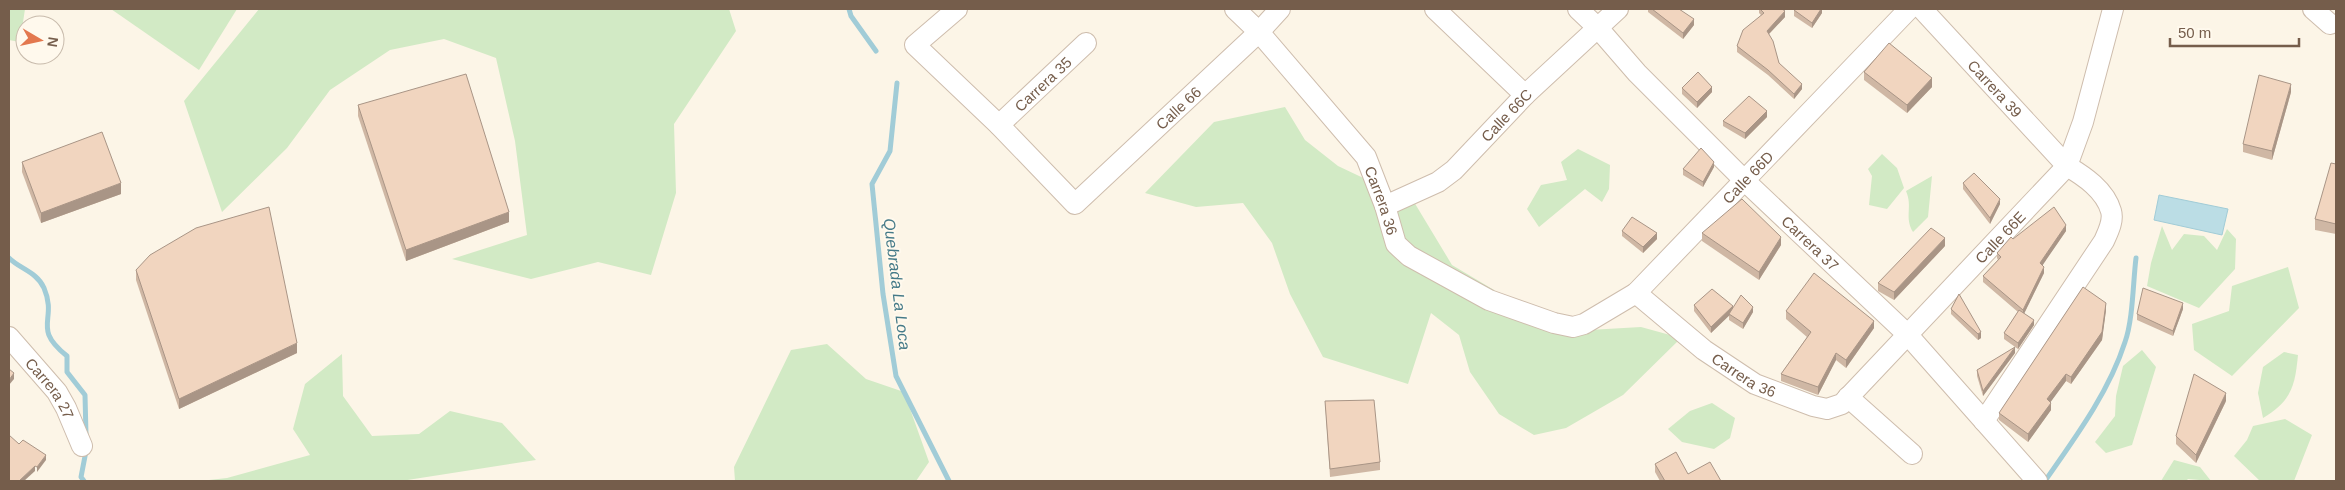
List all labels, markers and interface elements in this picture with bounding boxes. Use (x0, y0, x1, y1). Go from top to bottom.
north arrow (15, 15, 65, 65)
scale bar (2170, 15, 2299, 47)
text: 50 m (2178, 24, 2211, 41)
text: N (44, 36, 62, 48)
street label: Carrera 35 (1011, 53, 1075, 115)
street label: Carrera 39 (1965, 56, 2026, 120)
street label: Calle 66 (1152, 83, 1204, 133)
street label: Calle 66C (1477, 85, 1535, 145)
street label: Calle 66D (1718, 147, 1777, 207)
street label: Carrera 36 (1362, 164, 1401, 237)
street label: Calle 66E (1971, 208, 2028, 266)
street label: Carrera 37 (1779, 212, 1842, 274)
water label: Quebrada La Loca (880, 217, 914, 351)
street label: Carrera 36 (1709, 349, 1778, 400)
street label: Carrera 27 (22, 354, 78, 421)

